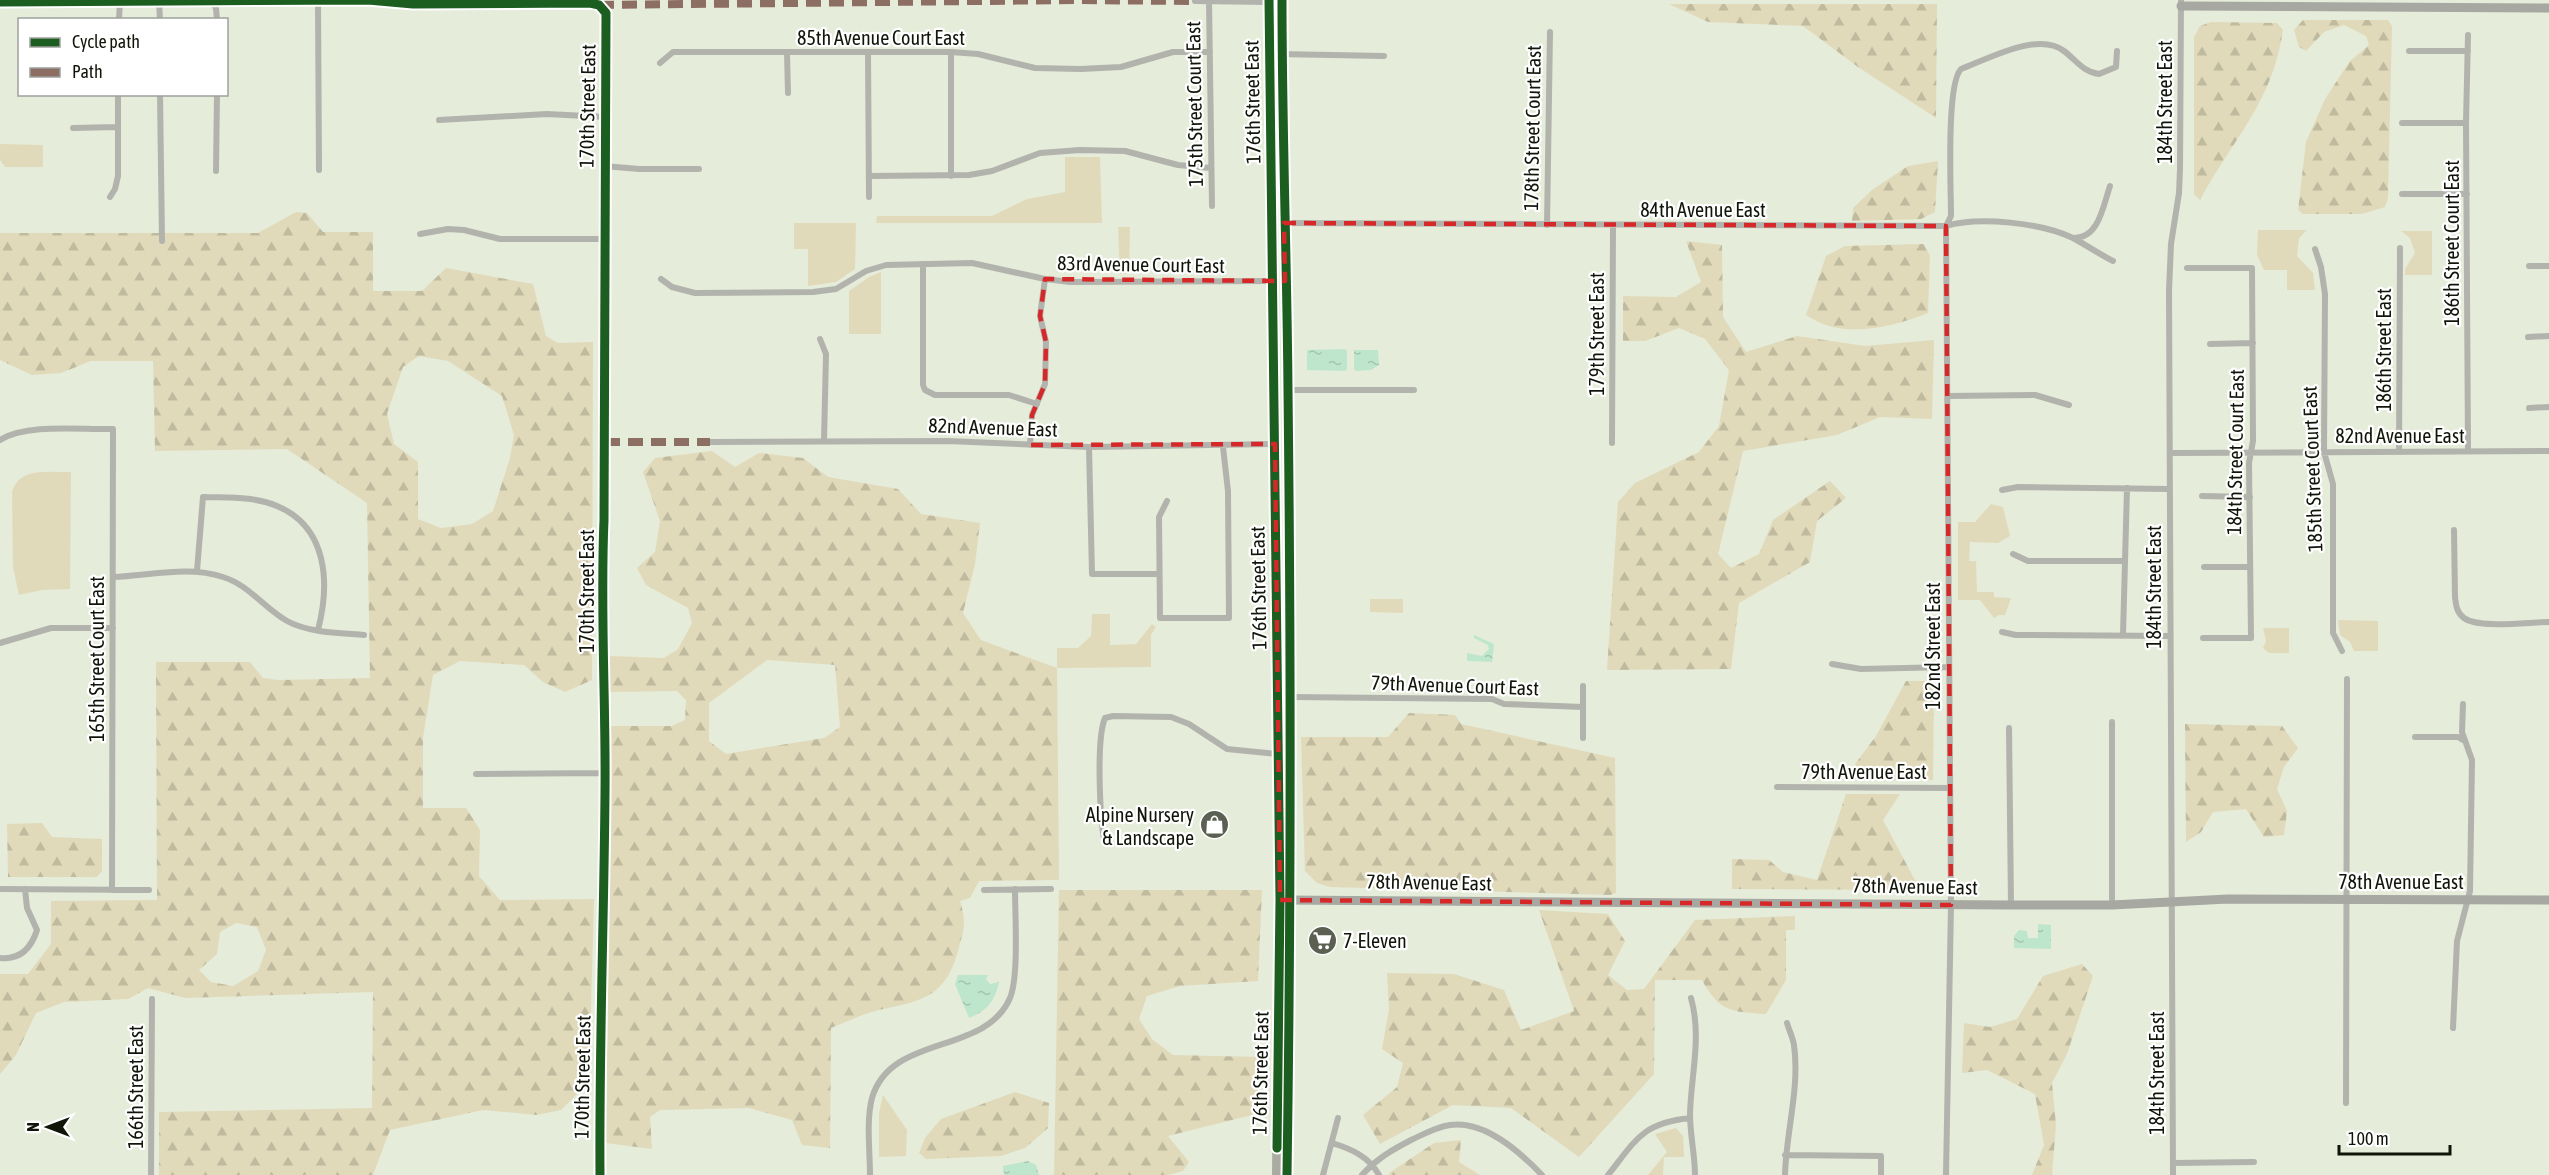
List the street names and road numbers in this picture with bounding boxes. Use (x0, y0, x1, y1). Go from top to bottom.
street label: 175th Street Court East (1181, 21, 1207, 187)
street label: 85th Avenue Court East (797, 26, 965, 49)
street label: 176th Street East (1239, 40, 1265, 164)
street label: 184th Street East (2153, 40, 2176, 164)
street label: 170th Street East (574, 44, 600, 168)
street label: 178th Street Court East (1519, 45, 1545, 211)
street label: 186th Street Court East (2440, 160, 2463, 326)
street label: 84th Avenue East (1640, 198, 1766, 221)
street label: 83rd Avenue Court East (1057, 251, 1225, 277)
street label: 179th Street East (1585, 272, 1608, 396)
street label: 186th Street East (2372, 288, 2395, 412)
street label: 184th Street Court East (2222, 369, 2248, 535)
street label: 185th Street Court East (2298, 385, 2326, 552)
street label: 82nd Avenue East (928, 413, 1058, 441)
street label: 82nd Avenue East (2335, 424, 2465, 447)
street label: 184th Street East (2142, 525, 2165, 649)
street label: 176th Street East (1245, 526, 1271, 650)
street label: 170th Street East (575, 529, 598, 653)
street label: 165th Street Court East (85, 576, 108, 742)
street label: 182nd Street East (1921, 582, 1944, 710)
street label: 79th Avenue Court East (1371, 671, 1540, 699)
street label: 79th Avenue East (1801, 760, 1927, 783)
street label: 78th Avenue East (1366, 869, 1492, 895)
street label: 78th Avenue East (2338, 870, 2464, 893)
street label: 78th Avenue East (1852, 873, 1978, 899)
street label: 176th Street East (1247, 1011, 1273, 1135)
street label: 184th Street East (2145, 1011, 2168, 1135)
street label: 170th Street East (569, 1015, 595, 1139)
street label: 166th Street East (124, 1025, 147, 1149)

